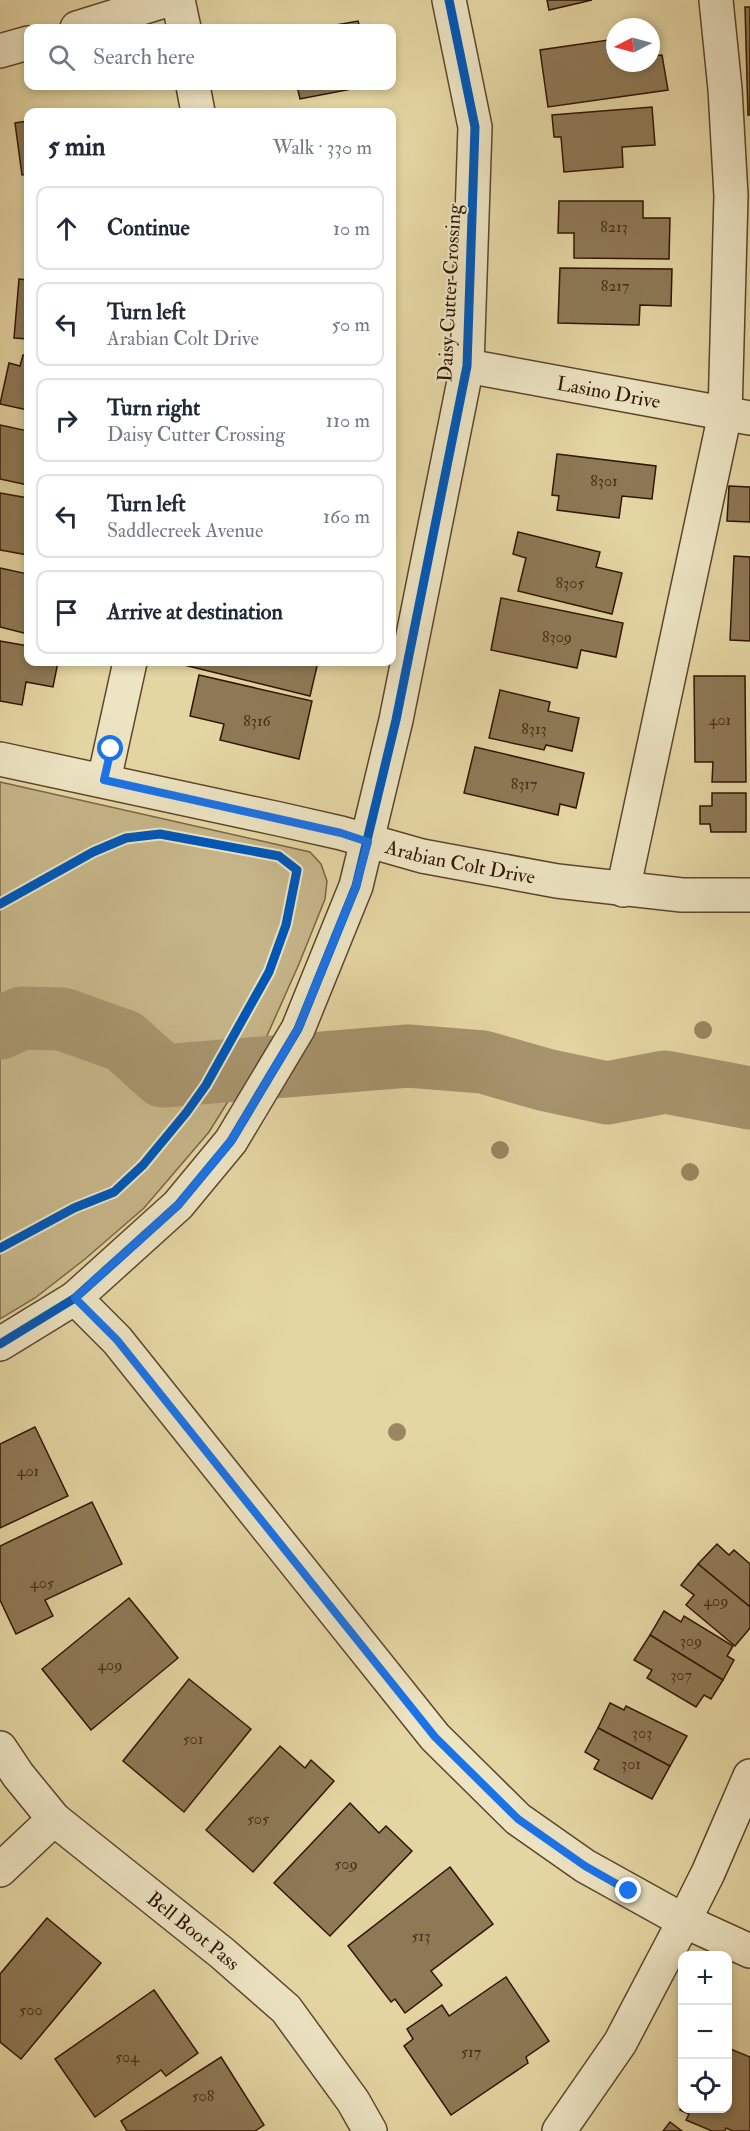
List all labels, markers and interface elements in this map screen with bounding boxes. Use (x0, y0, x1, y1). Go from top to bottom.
north arrow (606, 18, 660, 72)
search box (24, 24, 396, 90)
icon: search (45, 41, 78, 74)
text: Search here (93, 43, 195, 71)
text: 5 min (48, 131, 105, 163)
text: Walk · 330 m (273, 135, 372, 160)
street label: Daisy Cutter Crossing (432, 202, 467, 383)
icon: ahead (50, 212, 83, 245)
text: Continue (107, 214, 190, 242)
text: 10 m (333, 216, 370, 241)
house number: 8213 (600, 217, 628, 237)
house number: 8217 (601, 276, 630, 296)
text: Turn left (107, 298, 186, 326)
icon: left (50, 308, 83, 341)
text: 50 m (331, 312, 370, 337)
text: Arabian Colt Drive (107, 326, 259, 351)
street label: Lasino Drive (555, 371, 662, 414)
text: Turn right (107, 394, 200, 422)
icon: right (50, 404, 83, 437)
text: 110 m (326, 408, 370, 433)
text: Daisy Cutter Crossing (107, 422, 285, 447)
house number: 8301 (590, 471, 618, 491)
text: Turn left (107, 490, 186, 518)
icon: left (50, 500, 83, 533)
text: 160 m (323, 504, 370, 529)
text: Saddlecreek Avenue (107, 518, 263, 543)
house number: 8305 (556, 573, 584, 593)
icon: arrive (50, 596, 83, 629)
text: Arrive at destination (107, 598, 283, 626)
house number: 8309 (542, 627, 572, 647)
house number: 401 (709, 710, 731, 730)
house number: 8316 (243, 711, 272, 731)
house number: 8313 (521, 719, 547, 739)
route start (97, 735, 123, 761)
house number: 8317 (511, 774, 538, 794)
street label: Arabian Colt Drive (382, 834, 537, 890)
house number: 401 (17, 1461, 39, 1481)
house number: 405 (30, 1573, 54, 1593)
house number: 409 (703, 1591, 729, 1611)
house number: 309 (680, 1631, 702, 1651)
house number: 409 (97, 1655, 123, 1675)
house number: 307 (670, 1665, 693, 1685)
house number: 303 (632, 1723, 652, 1743)
house number: 501 (183, 1729, 203, 1749)
house number: 301 (621, 1754, 641, 1774)
house number: 505 (247, 1809, 269, 1829)
house number: 509 (334, 1854, 358, 1874)
route end (615, 1877, 641, 1903)
street label: Bell Boot Pass (142, 1886, 245, 1976)
house number: 513 (412, 1926, 430, 1946)
map controls (678, 1951, 732, 2113)
button: + (678, 1951, 732, 2005)
house number: 500 (19, 2000, 43, 2020)
button: − (678, 2005, 732, 2059)
house number: 517 (461, 2042, 482, 2062)
house number: 504 (115, 2047, 140, 2067)
button: locate (678, 2059, 732, 2113)
house number: 508 (192, 2086, 215, 2106)

